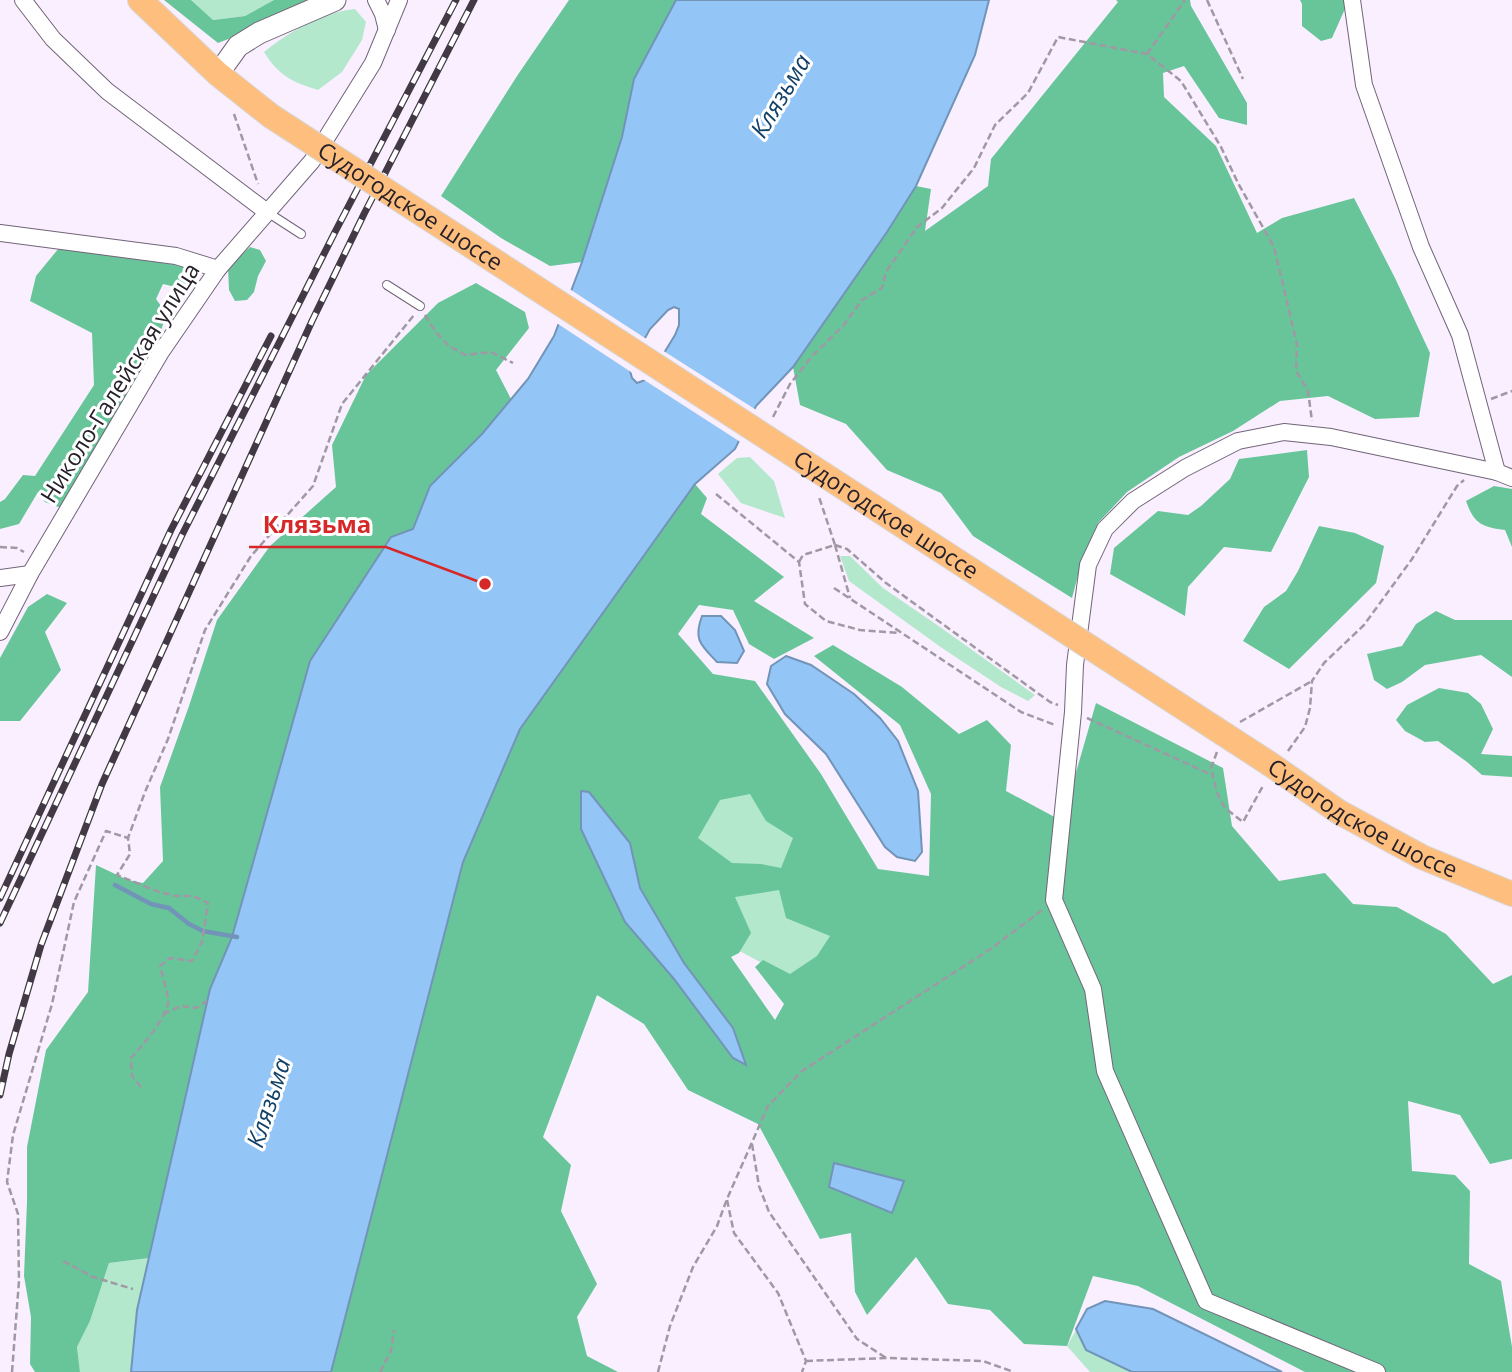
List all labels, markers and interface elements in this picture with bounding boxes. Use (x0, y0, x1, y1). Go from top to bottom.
water label: Клязьма (742, 47, 818, 143)
street label: Судогодское шоссе (312, 134, 510, 277)
street label: Николо-Галейская улица (32, 256, 206, 509)
street label: Судогодское шоссе (788, 442, 985, 586)
callout: Клязьма (249, 502, 386, 547)
text: Клязьма (263, 507, 371, 540)
street label: Судогодское шоссе (1262, 750, 1463, 885)
water label: Клязьма (238, 1053, 298, 1152)

